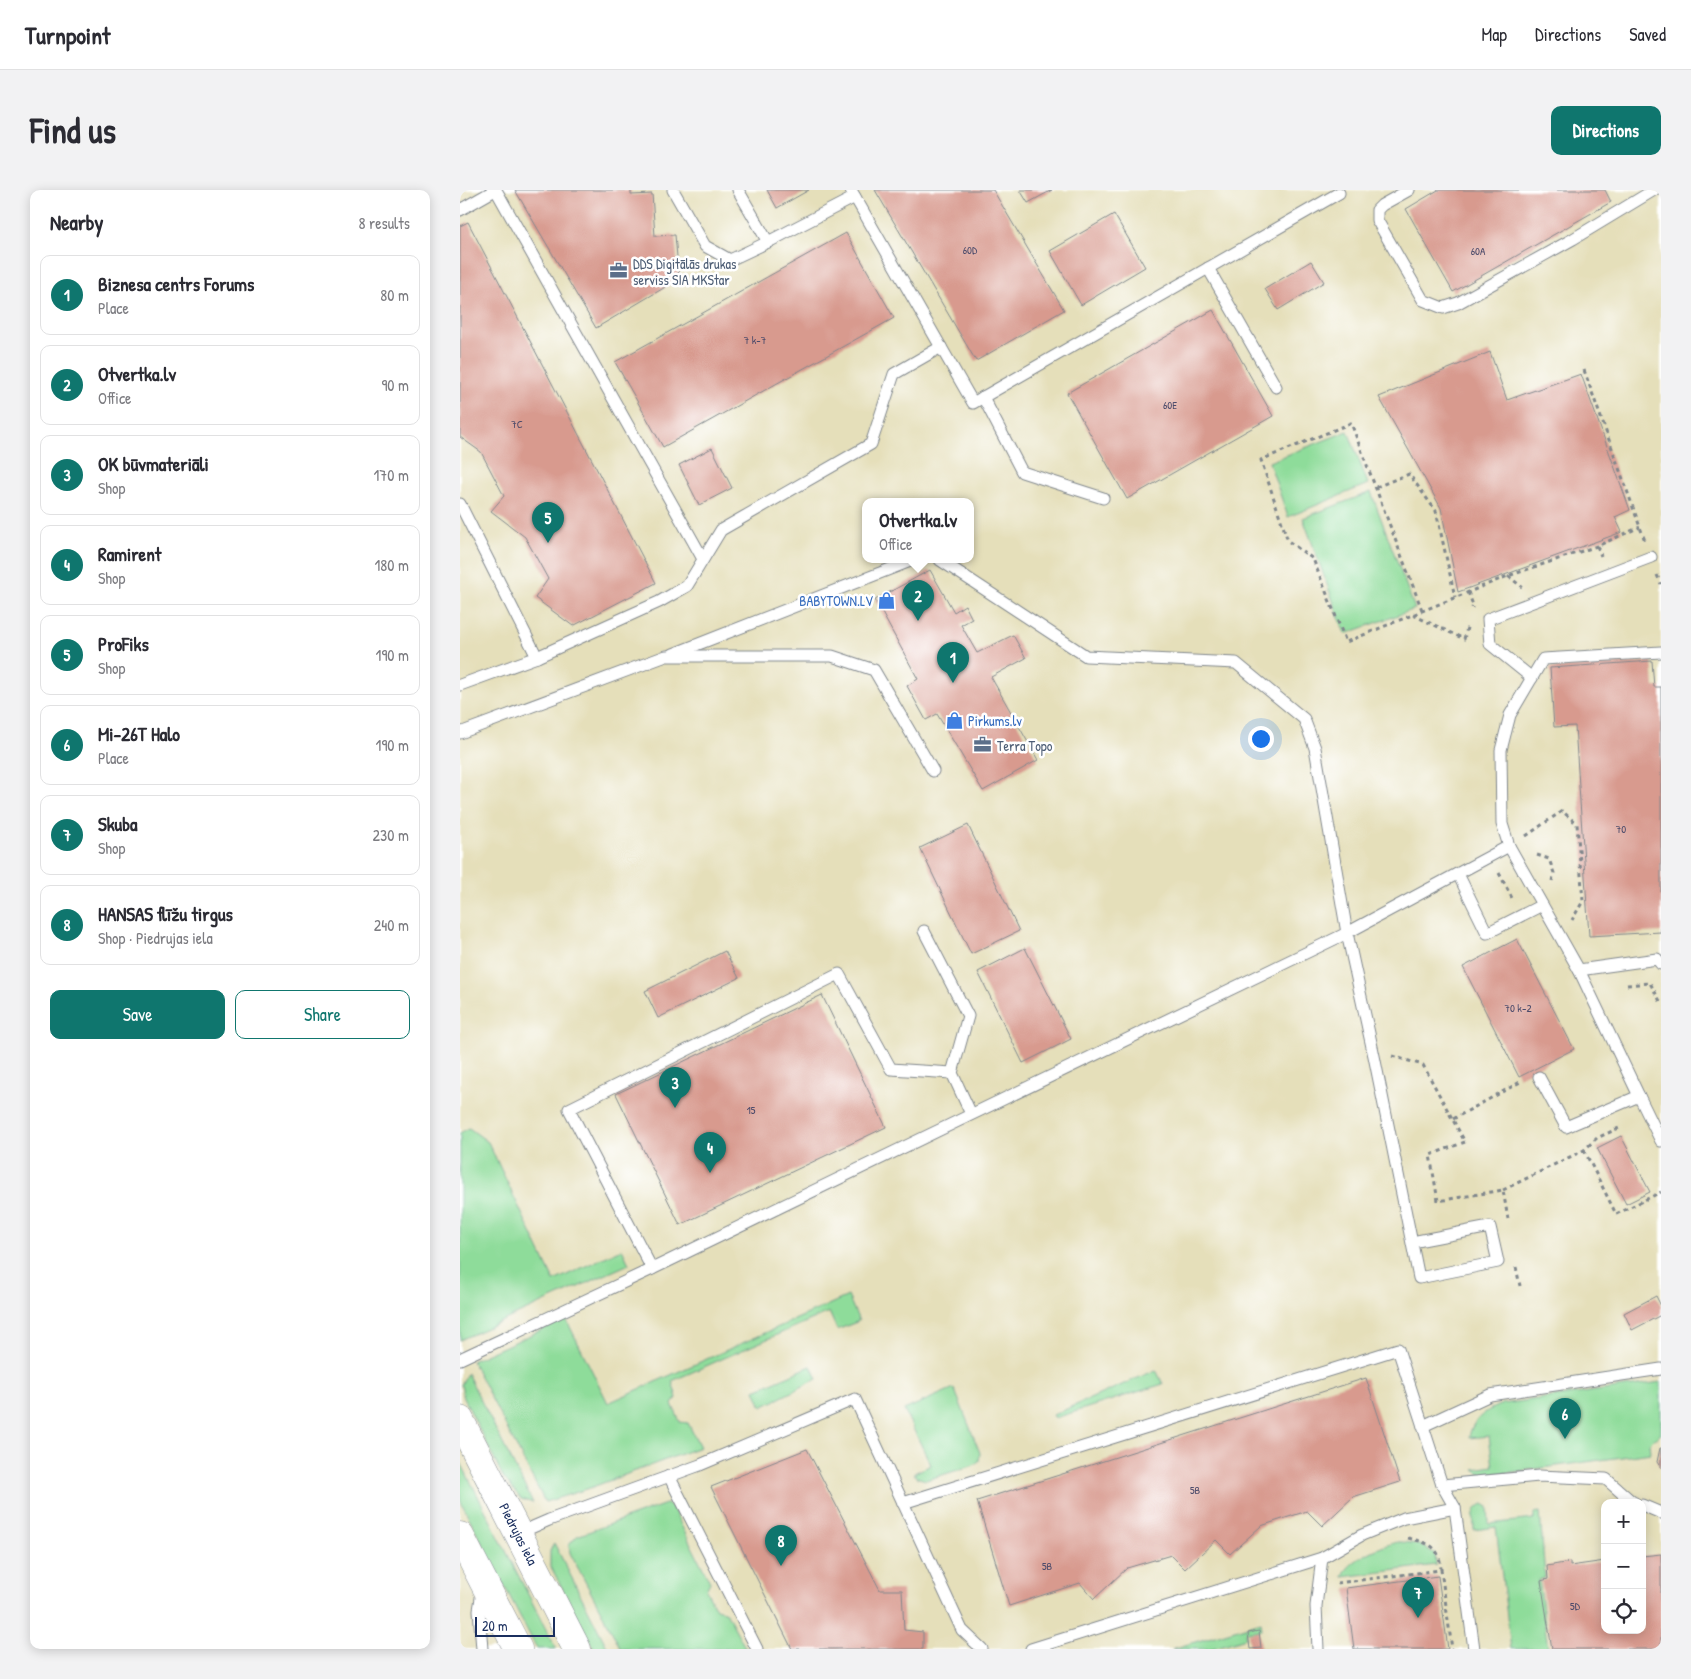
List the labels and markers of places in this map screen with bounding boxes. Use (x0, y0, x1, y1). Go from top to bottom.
place label: DDS Digitālās drukas serviss SIA MKStar (633, 254, 736, 289)
office icon: DDS Digitālās drukas serviss SIA MKStar (609, 261, 629, 281)
pin: 5 (532, 502, 564, 543)
pin: 2 (902, 580, 934, 621)
shop icon: BABYTOWN.LV (877, 590, 897, 610)
place label: BABYTOWN.LV (799, 591, 873, 610)
pin: 1 (937, 642, 969, 683)
shop icon: Pirkums.lv (944, 710, 964, 730)
place label: Pirkums.lv (968, 711, 1022, 730)
office icon: Terra Topo (973, 735, 993, 755)
place label: Terra Topo (997, 736, 1053, 756)
pin: 3 (659, 1067, 691, 1108)
pin: 4 (694, 1132, 726, 1173)
pin: 6 (1549, 1398, 1581, 1439)
pin: 8 (765, 1525, 797, 1566)
pin: 7 (1402, 1577, 1434, 1618)

